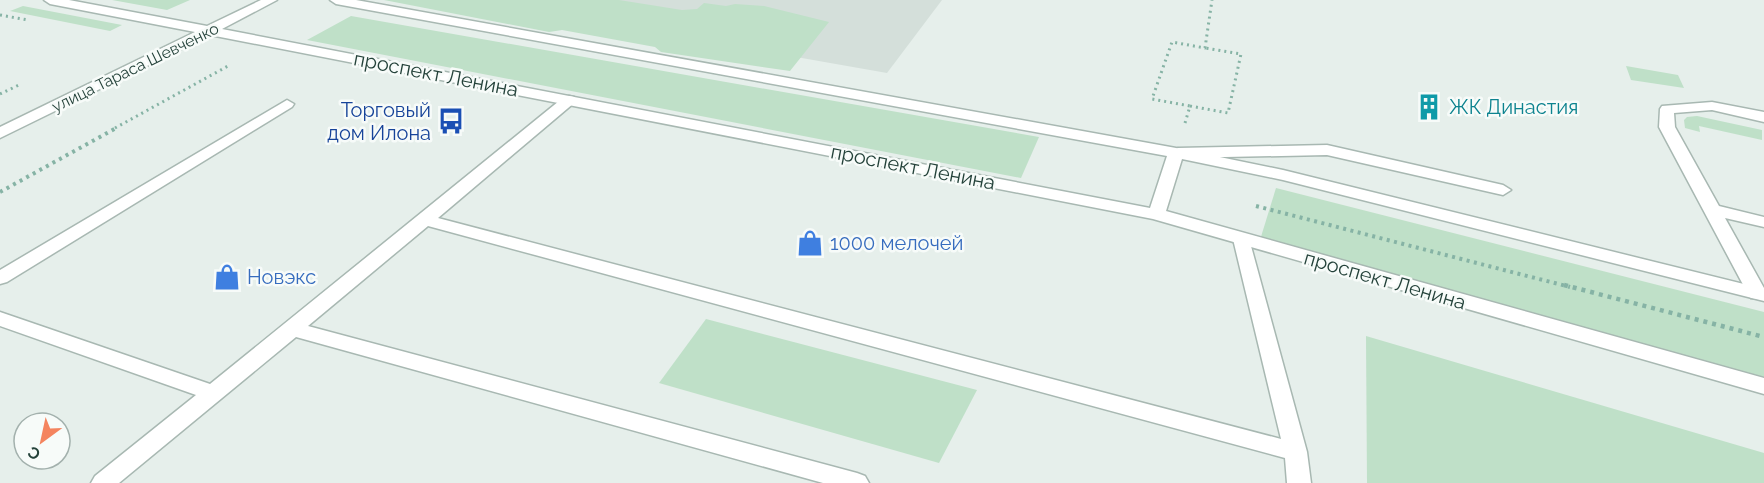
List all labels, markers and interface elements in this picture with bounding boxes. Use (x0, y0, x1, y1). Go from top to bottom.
street label: улица Тараса Шевченко (49, 19, 222, 116)
street label: проспект Ленина (352, 46, 520, 102)
building icon: ЖК Династия (1414, 92, 1444, 122)
place label: ЖК Династия (1449, 95, 1578, 119)
place label: Торговый дом Илона (327, 98, 431, 145)
bus stop icon: Торговый дом Илона (436, 106, 466, 136)
street label: проспект Ленина (829, 139, 997, 195)
shop icon: 1000 мелочей (795, 228, 825, 258)
place label: 1000 мелочей (830, 231, 963, 255)
street label: проспект Ленина (1301, 245, 1469, 315)
shop icon: Новэкс (212, 262, 242, 292)
place label: Новэкс (247, 265, 316, 289)
north arrow (12, 411, 72, 471)
text: С (24, 442, 44, 464)

